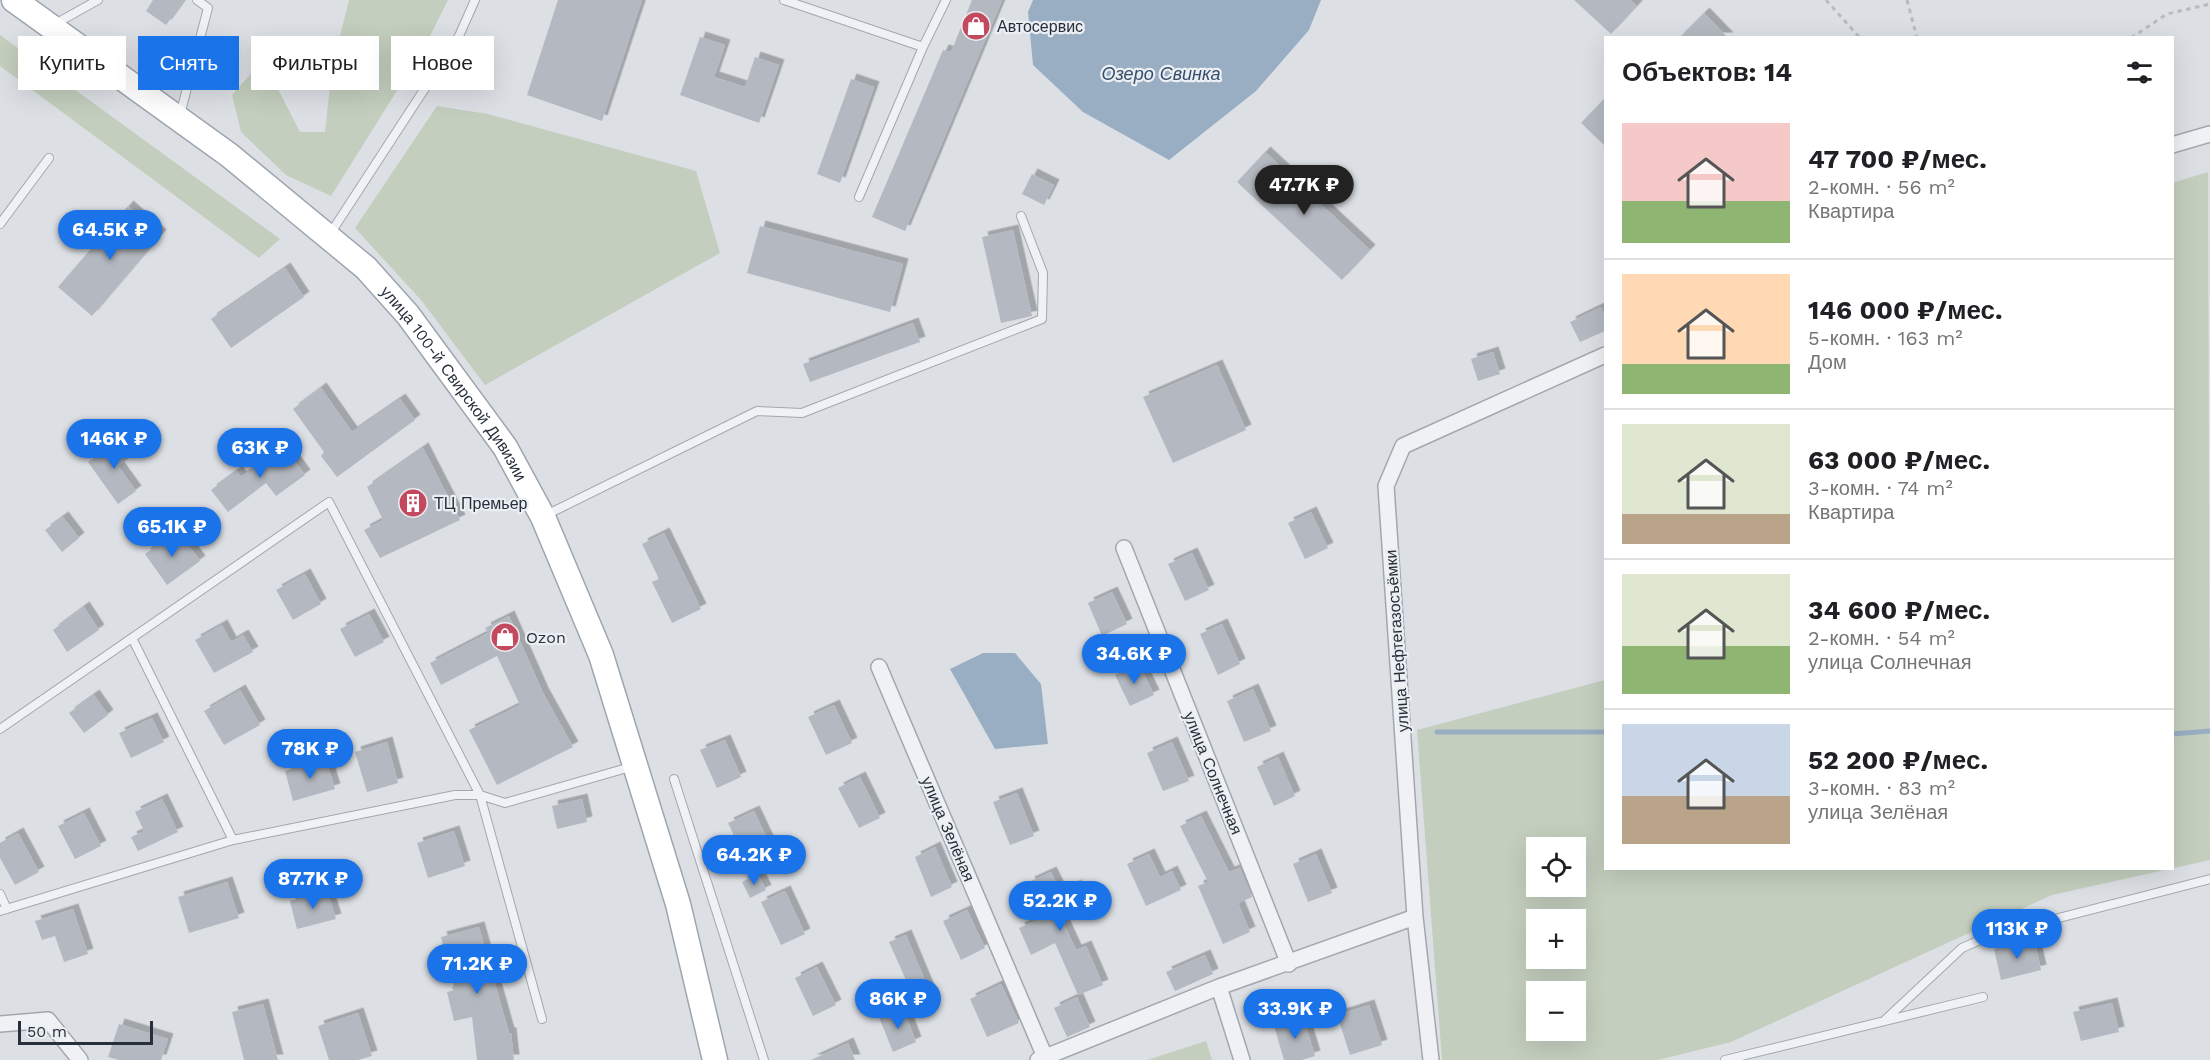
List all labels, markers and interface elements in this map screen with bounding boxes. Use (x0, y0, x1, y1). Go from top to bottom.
shop icon: Автосервис (960, 10, 992, 42)
place label: Автосервис (997, 17, 1083, 36)
chip: Купить (18, 36, 126, 90)
chip: Снять (138, 36, 239, 90)
chip: Фильтры (251, 36, 379, 90)
chip: Новое (391, 36, 494, 90)
icon: filters (2123, 56, 2156, 89)
text: Объектов: 14 (1622, 57, 1792, 87)
water label: Озеро Свинка (1101, 63, 1221, 84)
text: 47 700 ₽/мес. (1808, 144, 1987, 174)
icon: home (1670, 147, 1742, 219)
pin: 47.7K ₽ (1249, 165, 1359, 216)
text: 47.7K ₽ (1269, 172, 1339, 196)
text: 2-комн. · 56 m² (1808, 175, 1955, 199)
text: Квартира (1808, 199, 1894, 223)
pin: 64.5K ₽ (55, 210, 165, 261)
text: 64.5K ₽ (72, 217, 148, 241)
street label: улица 100-й Свирской Дивизии (377, 282, 531, 484)
text: 146 000 ₽/мес. (1808, 295, 2003, 325)
icon: home (1670, 298, 1742, 370)
text: 5-комн. · 163 m² (1808, 326, 1963, 350)
text: Дом (1808, 350, 1847, 374)
pin: 146K ₽ (65, 419, 163, 470)
text: 146K ₽ (80, 426, 148, 450)
pin: 63K ₽ (218, 428, 302, 479)
text: 63K ₽ (231, 435, 289, 459)
text: 63 000 ₽/мес. (1808, 445, 1990, 475)
icon: home (1670, 448, 1742, 520)
text: 3-комн. · 74 m² (1808, 476, 1953, 500)
building icon: ТЦ Премьер (397, 487, 429, 519)
place label: ТЦ Премьер (434, 494, 528, 513)
text: Квартира (1808, 500, 1894, 524)
pin: 65.1K ₽ (117, 507, 227, 558)
text: 65.1K ₽ (137, 514, 207, 538)
street label: улица Нефтегазосъёмки (1381, 549, 1413, 733)
text: 34 600 ₽/мес. (1808, 595, 1990, 625)
icon: home (1670, 598, 1742, 670)
shop icon: Ozon (489, 621, 521, 653)
text: 2-комн. · 54 m² (1808, 626, 1955, 650)
place label: Ozon (526, 628, 566, 647)
pin: 34.6K ₽ (1079, 634, 1189, 685)
text: 34.6K ₽ (1096, 641, 1172, 665)
text: улица Солнечная (1808, 650, 1972, 674)
street label: улица Солнечная (1180, 709, 1246, 837)
pin: 78K ₽ (268, 729, 352, 780)
text: 78K ₽ (281, 736, 339, 760)
text: 52 200 ₽/мес. (1808, 745, 1988, 775)
icon: home (1670, 748, 1742, 820)
street label: улица Зелёная (917, 774, 979, 884)
text: 3-комн. · 83 m² (1808, 776, 1955, 800)
text: улица Зелёная (1808, 800, 1948, 824)
pin: 64.2K ₽ (699, 835, 809, 886)
map controls (1526, 837, 1586, 1041)
button: locate (1526, 837, 1586, 897)
text: 64.2K ₽ (716, 842, 792, 866)
pin: 87.7K ₽ (258, 859, 368, 910)
text: 87.7K ₽ (278, 866, 348, 890)
pin: 52.2K ₽ (1005, 881, 1115, 932)
text: 52.2K ₽ (1023, 888, 1097, 912)
button: + (1526, 909, 1586, 969)
pin: 113K ₽ (1968, 909, 2066, 960)
text: 113K ₽ (1986, 916, 2048, 940)
pin: 71.2K ₽ (422, 944, 532, 995)
text: 71.2K ₽ (441, 951, 513, 975)
pin: 86K ₽ (856, 979, 940, 1030)
button: − (1526, 981, 1586, 1041)
text: 86K ₽ (869, 986, 927, 1010)
pin: 33.9K ₽ (1240, 989, 1350, 1040)
text: 33.9K ₽ (1257, 996, 1333, 1020)
scale bar (18, 1018, 153, 1046)
text: 50 m (27, 1022, 67, 1041)

